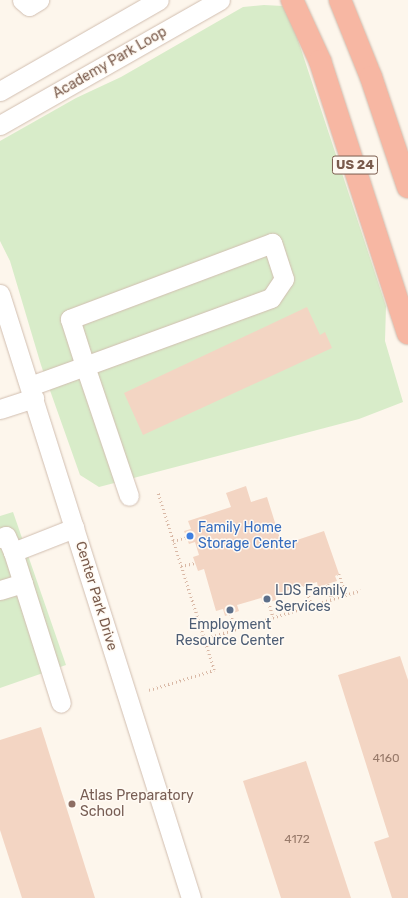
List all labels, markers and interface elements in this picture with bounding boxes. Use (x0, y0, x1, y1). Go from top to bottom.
street label: Academy Park Loop (50, 23, 170, 103)
road number: US 24 (331, 154, 379, 176)
place label: Family Home Storage Center (198, 520, 297, 552)
marker: Family Home Storage Center (185, 531, 195, 541)
street label: Center Park Drive (71, 539, 121, 653)
place label: LDS Family Services (275, 583, 347, 616)
marker: LDS Family Services (262, 594, 272, 604)
marker: Employment Resource Center (225, 605, 235, 615)
place label: Employment Resource Center (176, 617, 284, 650)
house number: 4160 (372, 752, 400, 766)
place label: Atlas Preparatory School (80, 788, 194, 820)
marker: Atlas Preparatory School (67, 799, 77, 809)
house number: 4172 (284, 833, 310, 847)

